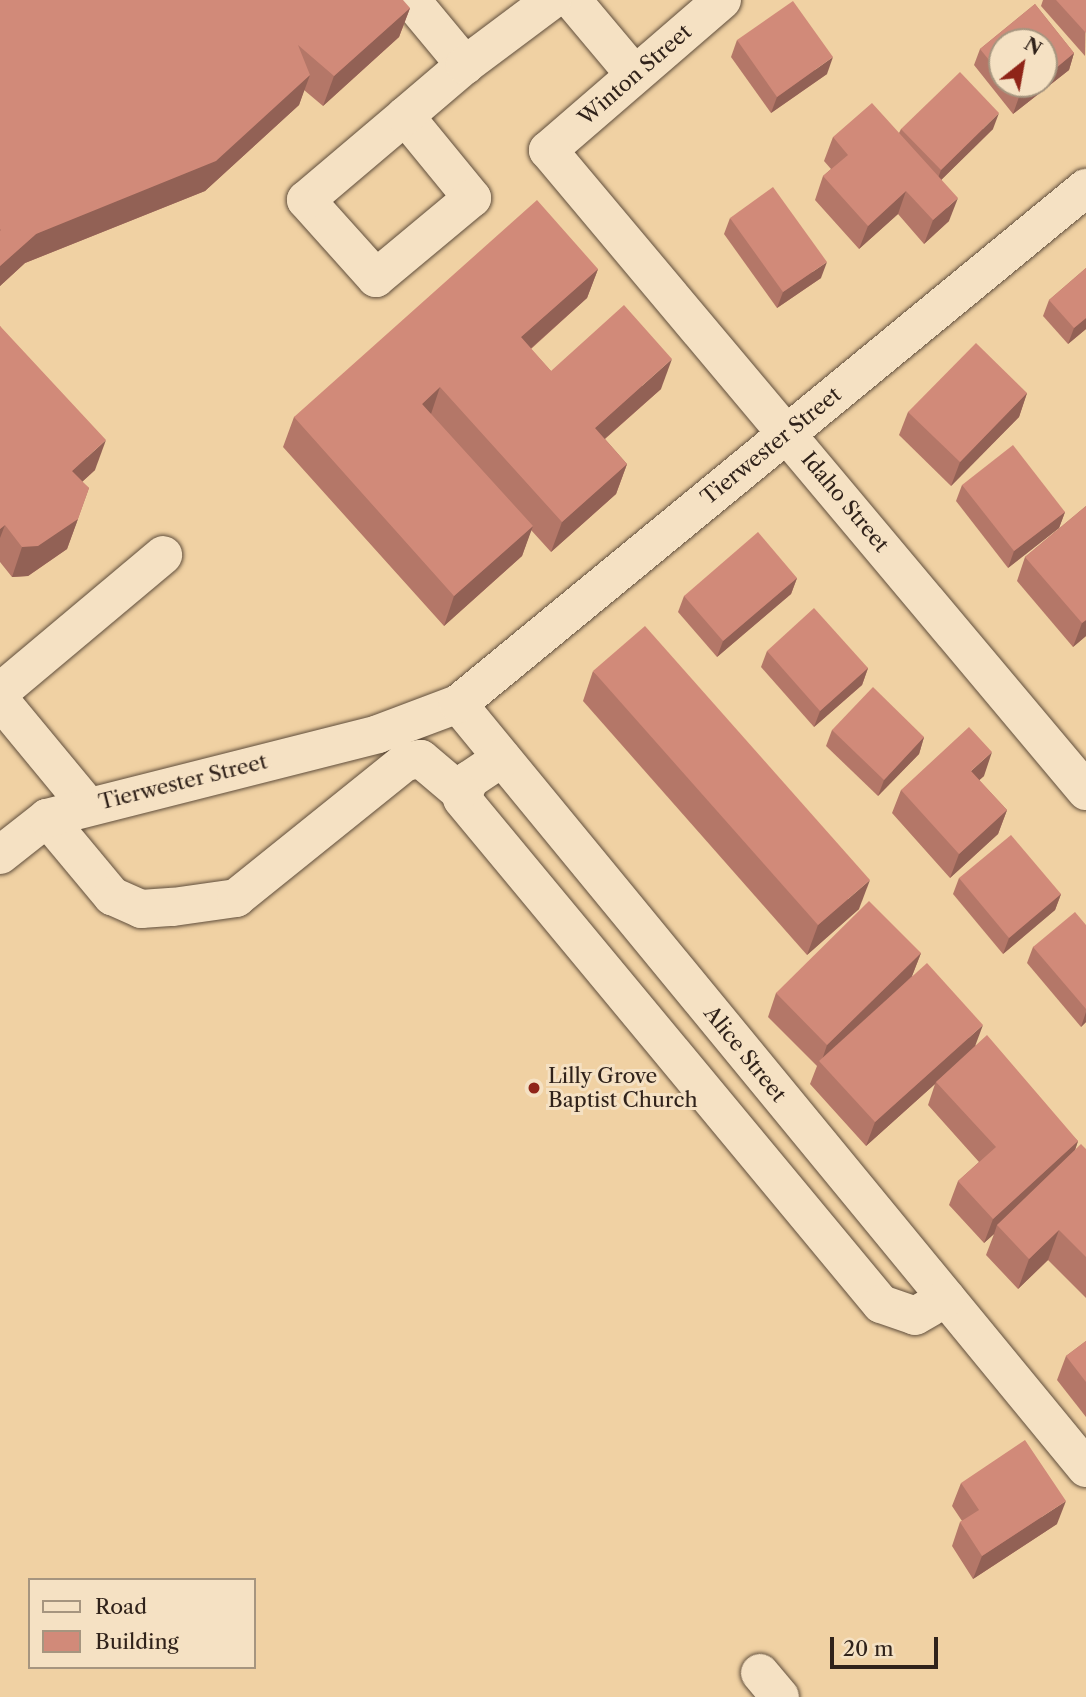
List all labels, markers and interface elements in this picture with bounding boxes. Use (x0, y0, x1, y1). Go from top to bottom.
street label: Winton Street (574, 19, 696, 131)
north arrow (988, 28, 1058, 98)
text: N (1020, 32, 1046, 60)
street label: Tierwester Street (696, 382, 846, 510)
street label: Idaho Street (796, 447, 894, 557)
street label: Tierwester Street (96, 749, 270, 815)
street label: Alice Street (699, 1001, 791, 1107)
place label: Lilly Grove Baptist Church (548, 1063, 698, 1113)
marker: Lilly Grove Baptist Church (526, 1080, 542, 1096)
legend (28, 1578, 256, 1669)
text: Road (95, 1594, 147, 1619)
scale bar (834, 1624, 942, 1668)
text: Building (95, 1629, 179, 1654)
text: 20 m (843, 1636, 894, 1661)

